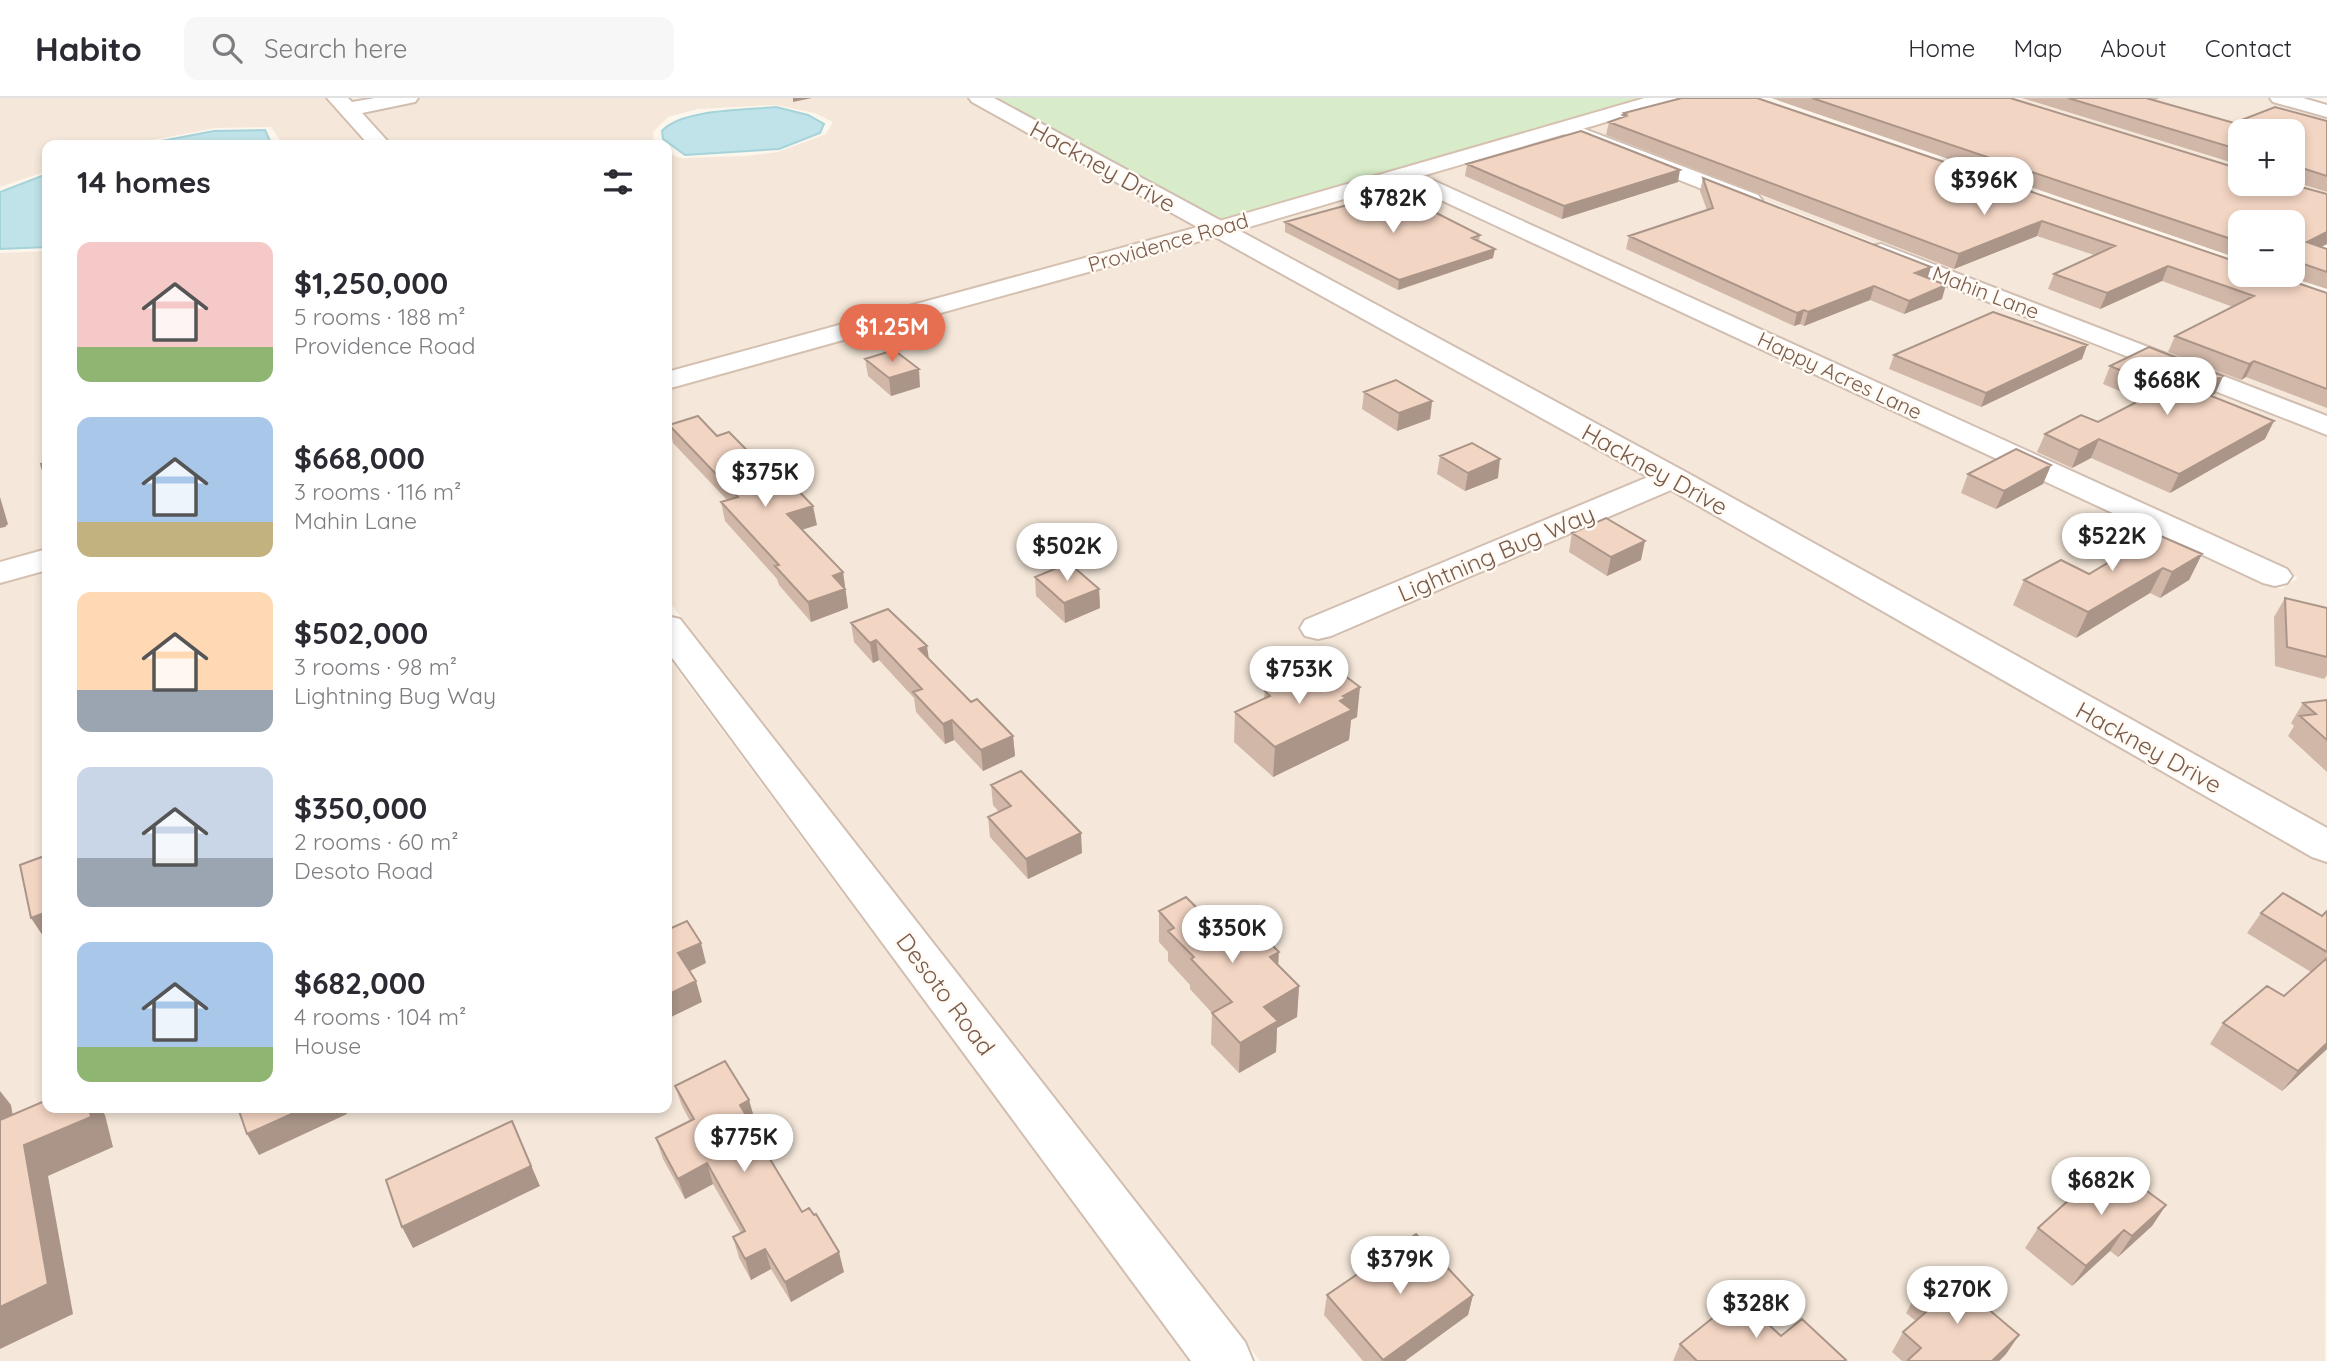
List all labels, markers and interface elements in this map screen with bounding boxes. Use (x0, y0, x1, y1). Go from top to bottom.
search box (184, 17, 674, 80)
text: Habito (35, 28, 142, 69)
icon: search (208, 29, 246, 67)
text: Search here (264, 32, 407, 65)
text: Home (1908, 33, 1975, 63)
text: Map (2013, 33, 2062, 63)
text: About (2100, 33, 2167, 63)
text: Contact (2205, 33, 2292, 63)
street label: Hackney Drive (1025, 114, 1181, 218)
map controls (2228, 119, 2305, 287)
button: + (2228, 119, 2305, 196)
pin: $396K (1935, 158, 2033, 217)
text: 14 homes (77, 163, 211, 201)
icon: filters (599, 163, 637, 201)
text: $396K (1951, 165, 2017, 194)
pin: $782K (1344, 176, 1442, 235)
text: $782K (1359, 183, 1427, 212)
street label: Providence Road (1085, 207, 1251, 277)
button: − (2228, 210, 2305, 287)
street label: Mahin Lane (1929, 260, 2043, 324)
text: $1,250,000 (294, 264, 448, 302)
icon: home (133, 270, 217, 354)
text: 5 rooms · 188 m² (294, 302, 466, 331)
pin: $1.25M (835, 304, 949, 364)
text: $1.25M (855, 312, 929, 341)
street label: Happy Acres Lane (1754, 326, 1926, 424)
text: Providence Road (294, 331, 475, 360)
pin: $668K (2118, 358, 2216, 417)
text: $668K (2134, 365, 2200, 394)
street label: Hackney Drive (1577, 417, 1733, 521)
text: $668,000 (294, 439, 425, 477)
icon: home (133, 445, 217, 529)
pin: $375K (716, 450, 814, 509)
text: $375K (731, 457, 799, 486)
text: 3 rooms · 116 m² (294, 477, 461, 506)
street label: Lightning Bug Way (1393, 498, 1599, 608)
text: Mahin Lane (294, 506, 417, 535)
pin: $522K (2063, 514, 2161, 573)
text: $522K (2078, 521, 2146, 550)
pin: $502K (1018, 524, 1116, 583)
text: $502K (1032, 531, 1102, 560)
text: $502,000 (294, 614, 428, 652)
icon: home (133, 620, 217, 704)
pin: $753K (1250, 646, 1348, 706)
text: 3 rooms · 98 m² (294, 652, 457, 681)
text: $753K (1265, 654, 1333, 683)
text: Lightning Bug Way (294, 681, 496, 710)
street label: Hackney Drive (2071, 695, 2227, 799)
text: $350,000 (294, 789, 427, 827)
icon: home (133, 795, 217, 879)
text: 2 rooms · 60 m² (294, 827, 459, 856)
text: Desoto Road (294, 856, 433, 885)
pin: $350K (1183, 906, 1281, 965)
text: $350K (1198, 913, 1266, 942)
street label: Desoto Road (890, 927, 1002, 1061)
text: $682,000 (294, 964, 426, 1002)
icon: home (133, 970, 217, 1054)
text: 4 rooms · 104 m² (294, 1002, 466, 1031)
text: House (294, 1031, 361, 1060)
pin: $775K (695, 1114, 793, 1174)
text: $775K (710, 1122, 778, 1151)
pin: $682K (2052, 1158, 2150, 1217)
text: $682K (2067, 1165, 2135, 1194)
pin: $379K (1351, 1236, 1449, 1296)
text: $379K (1367, 1244, 1433, 1273)
pin: $270K (1908, 1266, 2006, 1326)
text: $270K (1923, 1274, 1991, 1303)
pin: $328K (1707, 1280, 1805, 1340)
text: $328K (1723, 1288, 1789, 1317)

